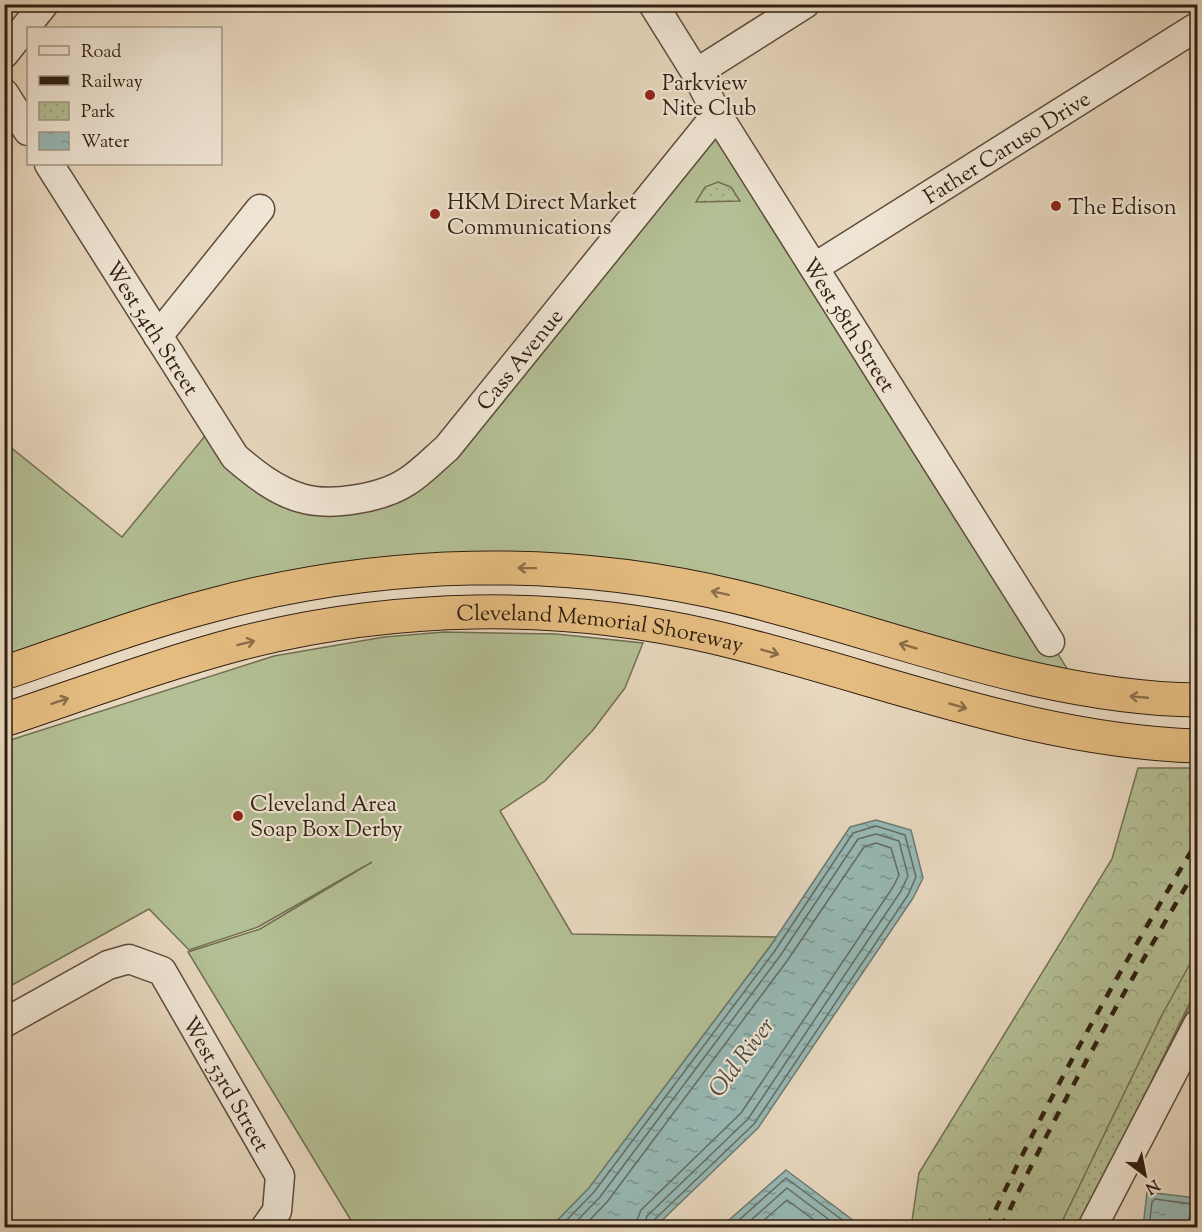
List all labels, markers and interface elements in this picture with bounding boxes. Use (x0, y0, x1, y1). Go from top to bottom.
legend (27, 27, 222, 165)
text: Road (81, 40, 121, 66)
place label: Parkview Nite Club (662, 69, 756, 126)
text: Railway (81, 70, 143, 96)
street label: Father Caruso Drive (918, 85, 1098, 214)
marker: Parkview Nite Club (643, 88, 657, 102)
text: Park (81, 100, 116, 126)
text: Water (81, 130, 130, 156)
place label: HKM Direct Market Communications (447, 188, 637, 245)
place label: The Edison (1068, 193, 1177, 225)
marker: The Edison (1049, 199, 1063, 213)
marker: HKM Direct Market Communications (428, 207, 442, 221)
street label: West 58th Street (792, 252, 902, 400)
street label: West 54th Street (96, 256, 205, 403)
street label: Cass Avenue (470, 303, 573, 419)
one-way arrow (518, 562, 538, 574)
one-way arrow (711, 587, 731, 598)
street label: Cleveland Memorial Shoreway (456, 599, 747, 663)
one-way arrow (236, 636, 255, 648)
one-way arrow (899, 640, 918, 651)
one-way arrow (760, 647, 779, 658)
one-way arrow (1130, 691, 1150, 702)
one-way arrow (50, 695, 69, 706)
one-way arrow (948, 701, 967, 712)
place label: Cleveland Area Soap Box Derby (250, 790, 402, 847)
marker: Cleveland Area Soap Box Derby (231, 809, 245, 823)
street label: West 53rd Street (172, 1011, 276, 1159)
water label: Old River (701, 1011, 784, 1105)
north arrow (1115, 1145, 1175, 1205)
text: N (1140, 1172, 1163, 1199)

